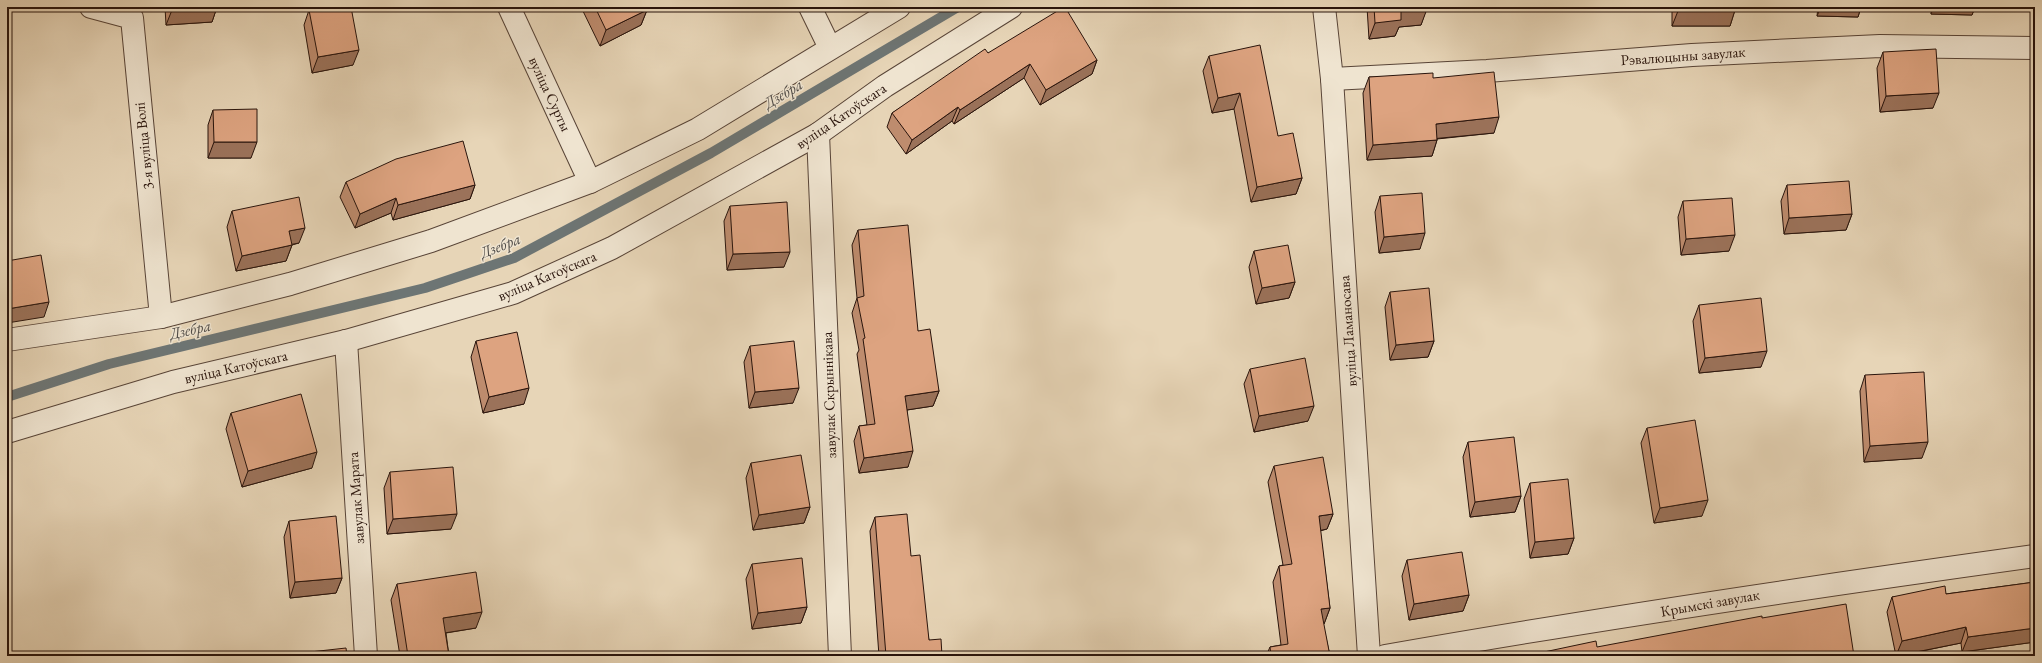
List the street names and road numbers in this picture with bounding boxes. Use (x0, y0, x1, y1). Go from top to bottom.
street label: Рэвалюцыны завулак (1620, 42, 1746, 69)
street label: вуліца Сурты (525, 53, 576, 134)
street label: вуліца Катоўскага (792, 78, 890, 153)
street label: 3-я вуліца Волі (129, 101, 158, 191)
street label: вуліца Катоўскага (495, 246, 599, 305)
street label: вуліца Ламаносава (1334, 275, 1361, 387)
street label: завулак Скрыннікава (817, 331, 840, 459)
street label: вуліца Катоўскага (182, 345, 289, 388)
street label: завулак Марата (343, 451, 368, 545)
street label: Крымскі завулак (1659, 584, 1761, 621)

